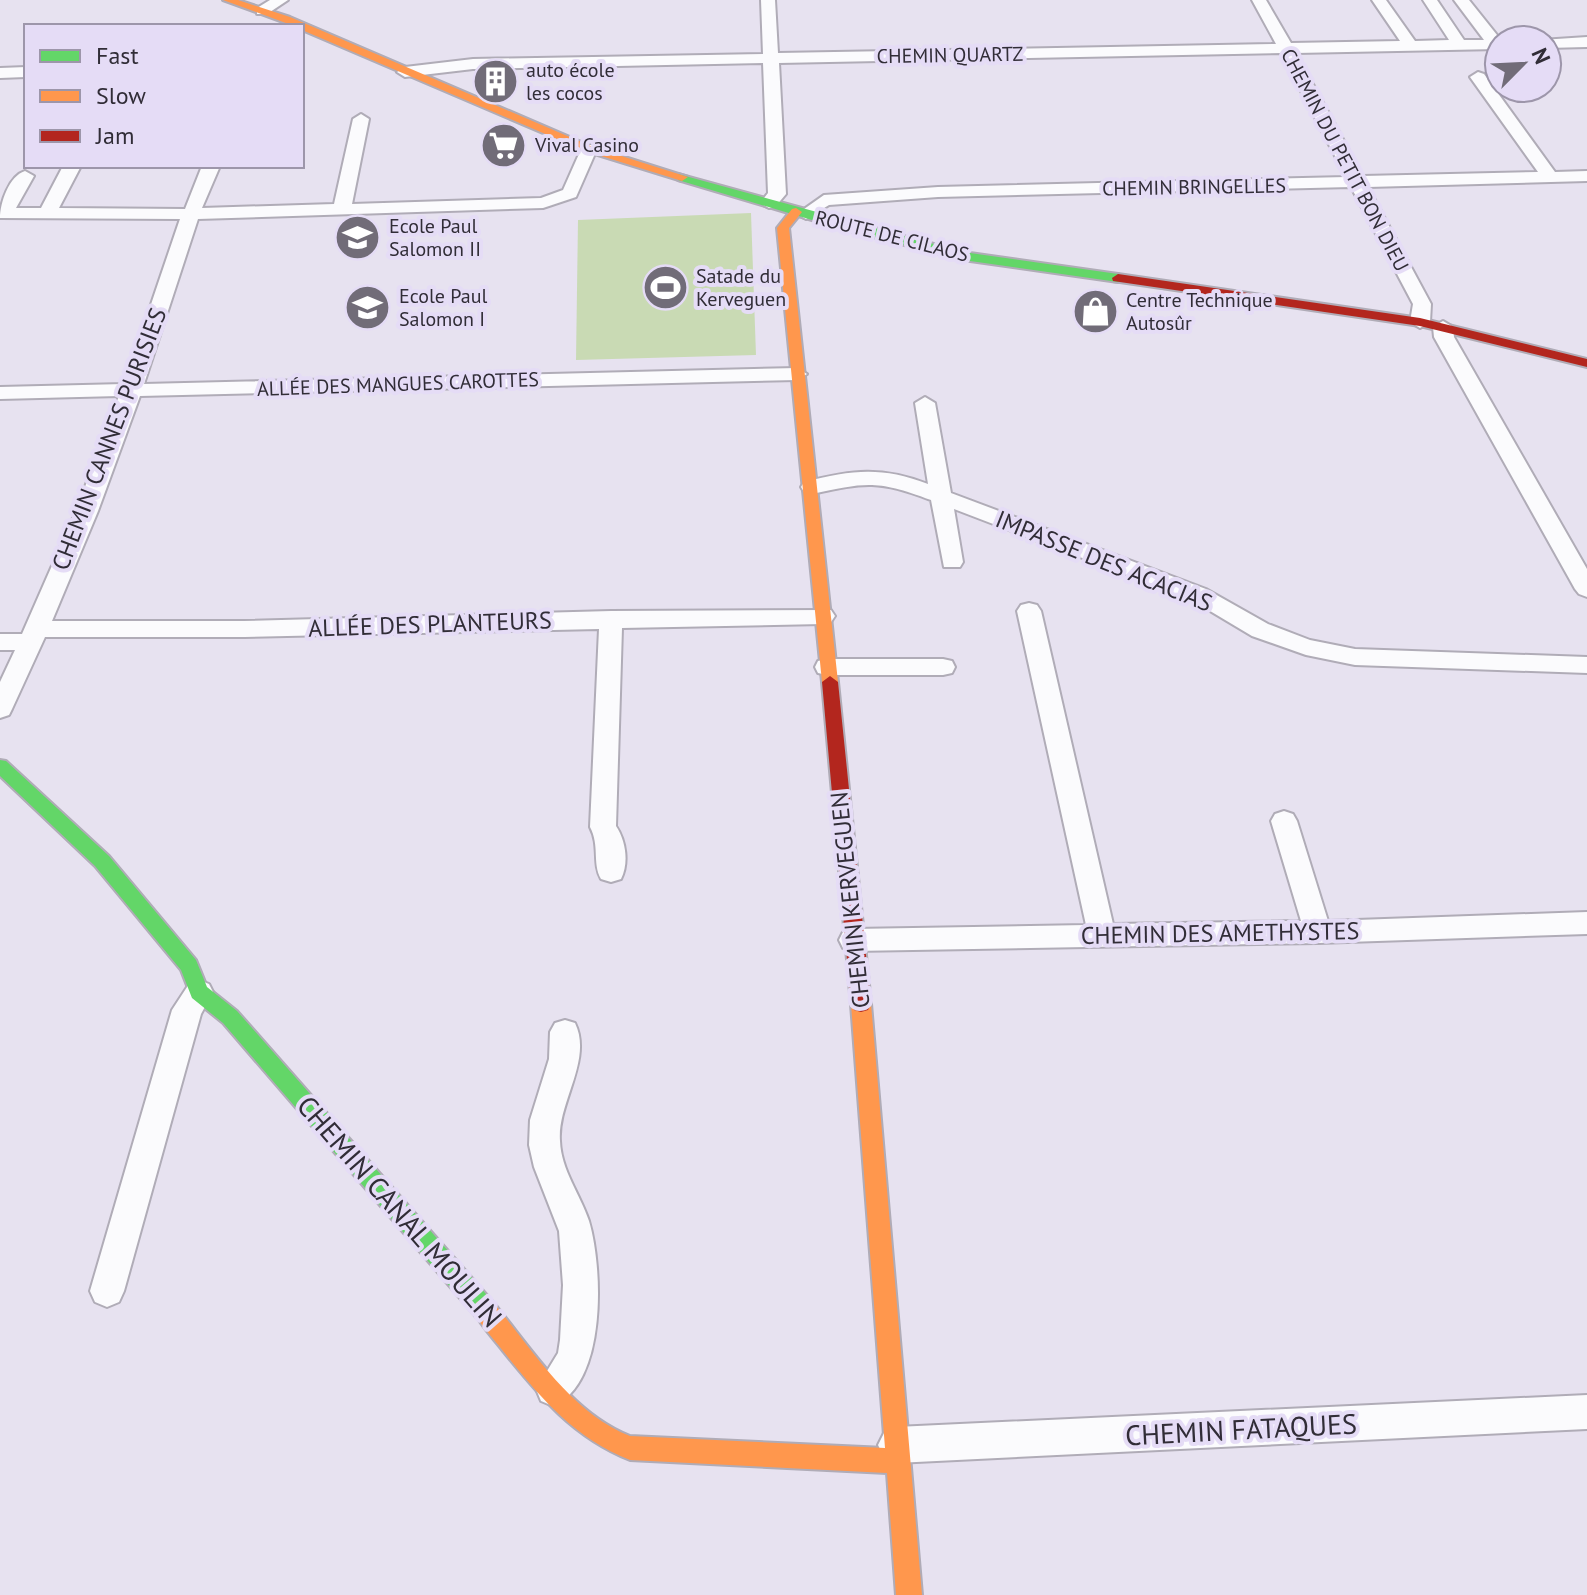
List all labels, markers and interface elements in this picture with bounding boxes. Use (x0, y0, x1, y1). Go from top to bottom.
legend (24, 24, 304, 168)
north arrow (1483, 24, 1563, 104)
text: Fast (96, 40, 139, 71)
street label: CHEMIN QUARTZ (876, 41, 1024, 69)
street label: CHEMIN DU PETIT BON DIEU (1275, 44, 1415, 276)
text: N (1526, 44, 1557, 68)
building icon: auto école les cocos (471, 57, 519, 105)
place label: auto école les cocos (526, 57, 615, 106)
text: Slow (96, 80, 146, 111)
text: Jam (95, 120, 134, 151)
supermarket icon: Vival Casino (480, 121, 528, 169)
place label: Vival Casino (534, 132, 639, 158)
street label: CHEMIN BRINGELLES (1102, 172, 1286, 202)
street label: ROUTE DE CILAOS (813, 204, 971, 268)
place label: Ecole Paul Salomon II (389, 213, 481, 262)
school or university icon: Ecole Paul Salomon II (334, 214, 382, 262)
sports icon: Satade du Kerveguen (641, 263, 689, 311)
place label: Satade du Kerveguen (696, 263, 786, 312)
school or university icon: Ecole Paul Salomon I (344, 283, 392, 331)
place label: Ecole Paul Salomon I (399, 283, 488, 332)
place label: Centre Technique Autosûr (1126, 287, 1273, 336)
shop icon: Centre Technique Autosûr (1071, 288, 1119, 336)
street label: CHEMIN CANNES PURISIES (45, 304, 173, 574)
street label: ALLÉE DES MANGUES CAROTTES (257, 366, 539, 402)
street label: IMPASSE DES ACACIAS (991, 503, 1217, 619)
street label: ALLÉE DES PLANTEURS (308, 604, 552, 644)
street label: CHEMIN KERVEGUEN (823, 790, 877, 1010)
street label: CHEMIN DES AMETHYSTES (1080, 915, 1360, 951)
street label: CHEMIN CANAL MOULIN (289, 1088, 511, 1334)
street label: CHEMIN FATAQUES (1124, 1404, 1358, 1454)

